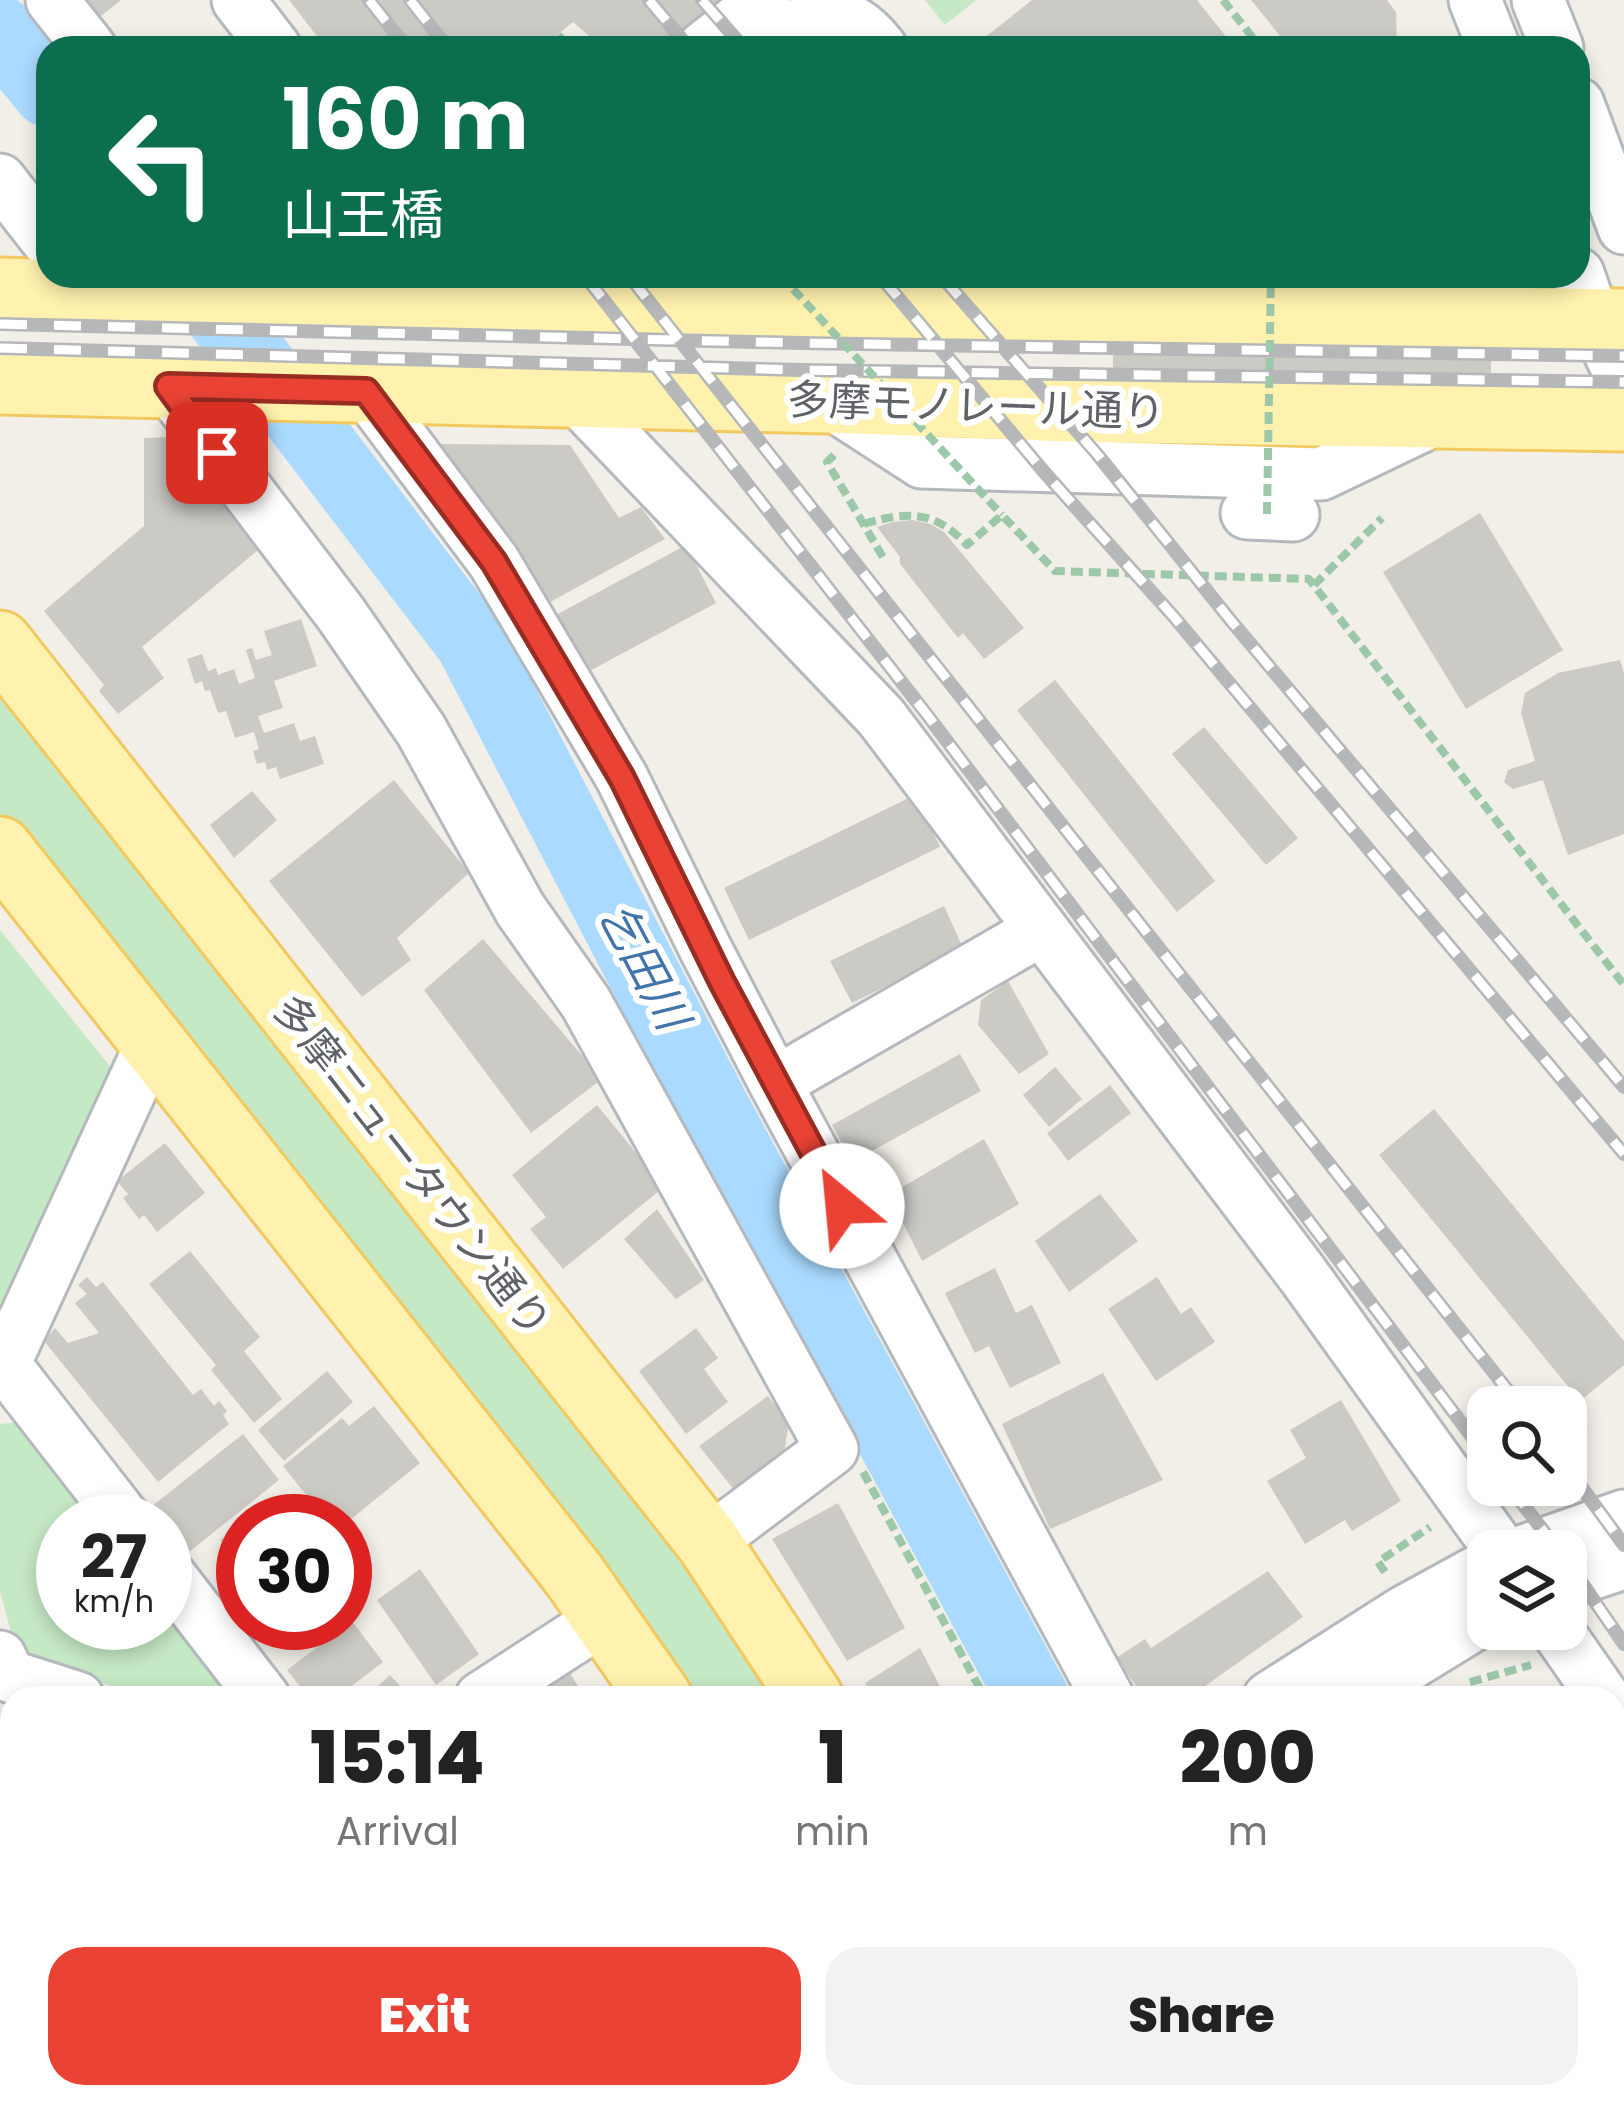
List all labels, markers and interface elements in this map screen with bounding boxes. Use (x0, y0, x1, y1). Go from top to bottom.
text: 160 m (282, 61, 529, 178)
icon: left (84, 84, 240, 240)
text: 山王橋 (282, 177, 444, 253)
street label: 多摩モノレール通り (786, 370, 1166, 442)
pin (166, 402, 268, 504)
icon: arrive (184, 420, 250, 486)
water label: 乞田川 (584, 892, 705, 1044)
street label: 多摩ニュータウン通り (259, 982, 565, 1350)
position arrow (779, 1143, 905, 1269)
map controls (1467, 1386, 1587, 1650)
button: search (1467, 1386, 1587, 1506)
speed limit sign: 30 (216, 1494, 372, 1650)
text: 27 (81, 1515, 147, 1599)
button: layers (1467, 1530, 1587, 1650)
text: km/h (74, 1580, 154, 1623)
text: 15:14 (310, 1707, 485, 1808)
text: 1 (818, 1707, 846, 1808)
text: 200 (1180, 1707, 1316, 1808)
text: Arrival (336, 1804, 459, 1859)
text: min (795, 1804, 870, 1859)
text: m (1228, 1804, 1268, 1859)
button: Exit (48, 1947, 801, 2085)
button: Share (825, 1947, 1578, 2085)

